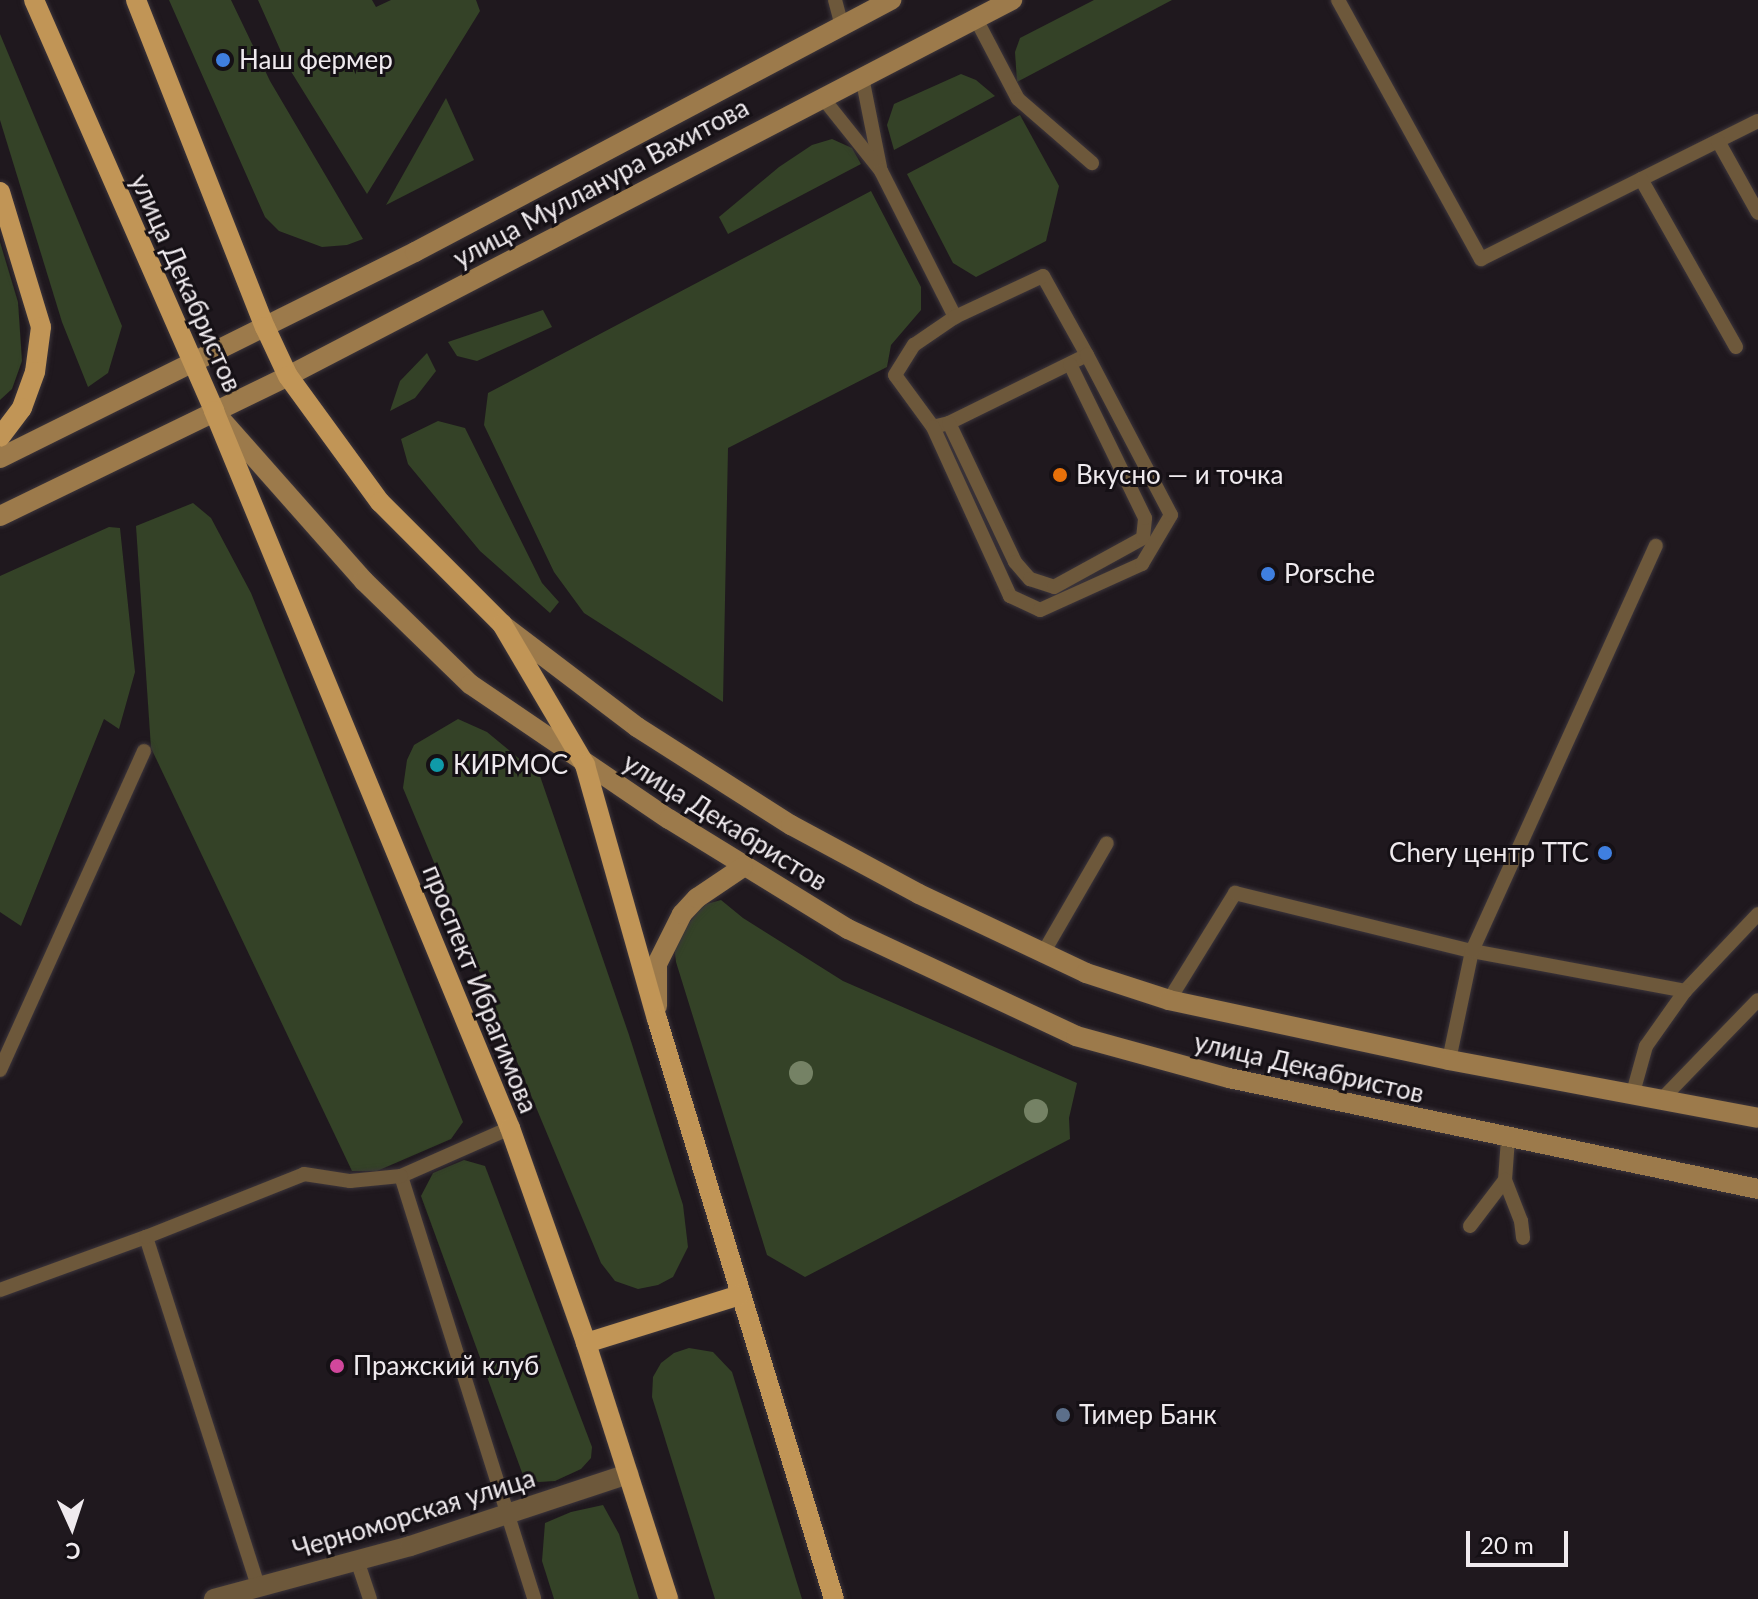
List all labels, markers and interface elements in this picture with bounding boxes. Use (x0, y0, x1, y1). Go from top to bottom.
place label: Наш фермер (239, 44, 393, 76)
marker: Наш фермер (214, 51, 232, 69)
street label: улица Мулланура Вахитова (448, 92, 754, 274)
street label: улица Декабристов (124, 169, 248, 397)
place label: Вкусно — и точка (1076, 459, 1283, 491)
marker: Вкусно — и точка (1051, 466, 1069, 484)
place label: Porsche (1284, 558, 1375, 590)
marker: Porsche (1259, 565, 1277, 583)
street label: улица Декабристов (617, 747, 833, 897)
place label: КИРМОС (453, 749, 568, 781)
marker: КИРМОС (428, 756, 446, 774)
place label: Chery центр ТТС (1388, 837, 1589, 869)
marker: Chery центр ТТС (1596, 844, 1614, 862)
street label: проспект Ибрагимова (416, 860, 544, 1118)
street label: улица Декабристов (1191, 1026, 1427, 1110)
place label: Пражский клуб (353, 1350, 539, 1382)
marker: Пражский клуб (328, 1357, 346, 1375)
place label: Тимер Банк (1079, 1399, 1217, 1431)
marker: Тимер Банк (1054, 1406, 1072, 1424)
street label: Черноморская улица (289, 1462, 539, 1566)
north arrow (32, 1487, 112, 1567)
scale bar (1470, 1515, 1572, 1565)
text: 20 m (1480, 1530, 1534, 1559)
text: С (65, 1538, 81, 1565)

